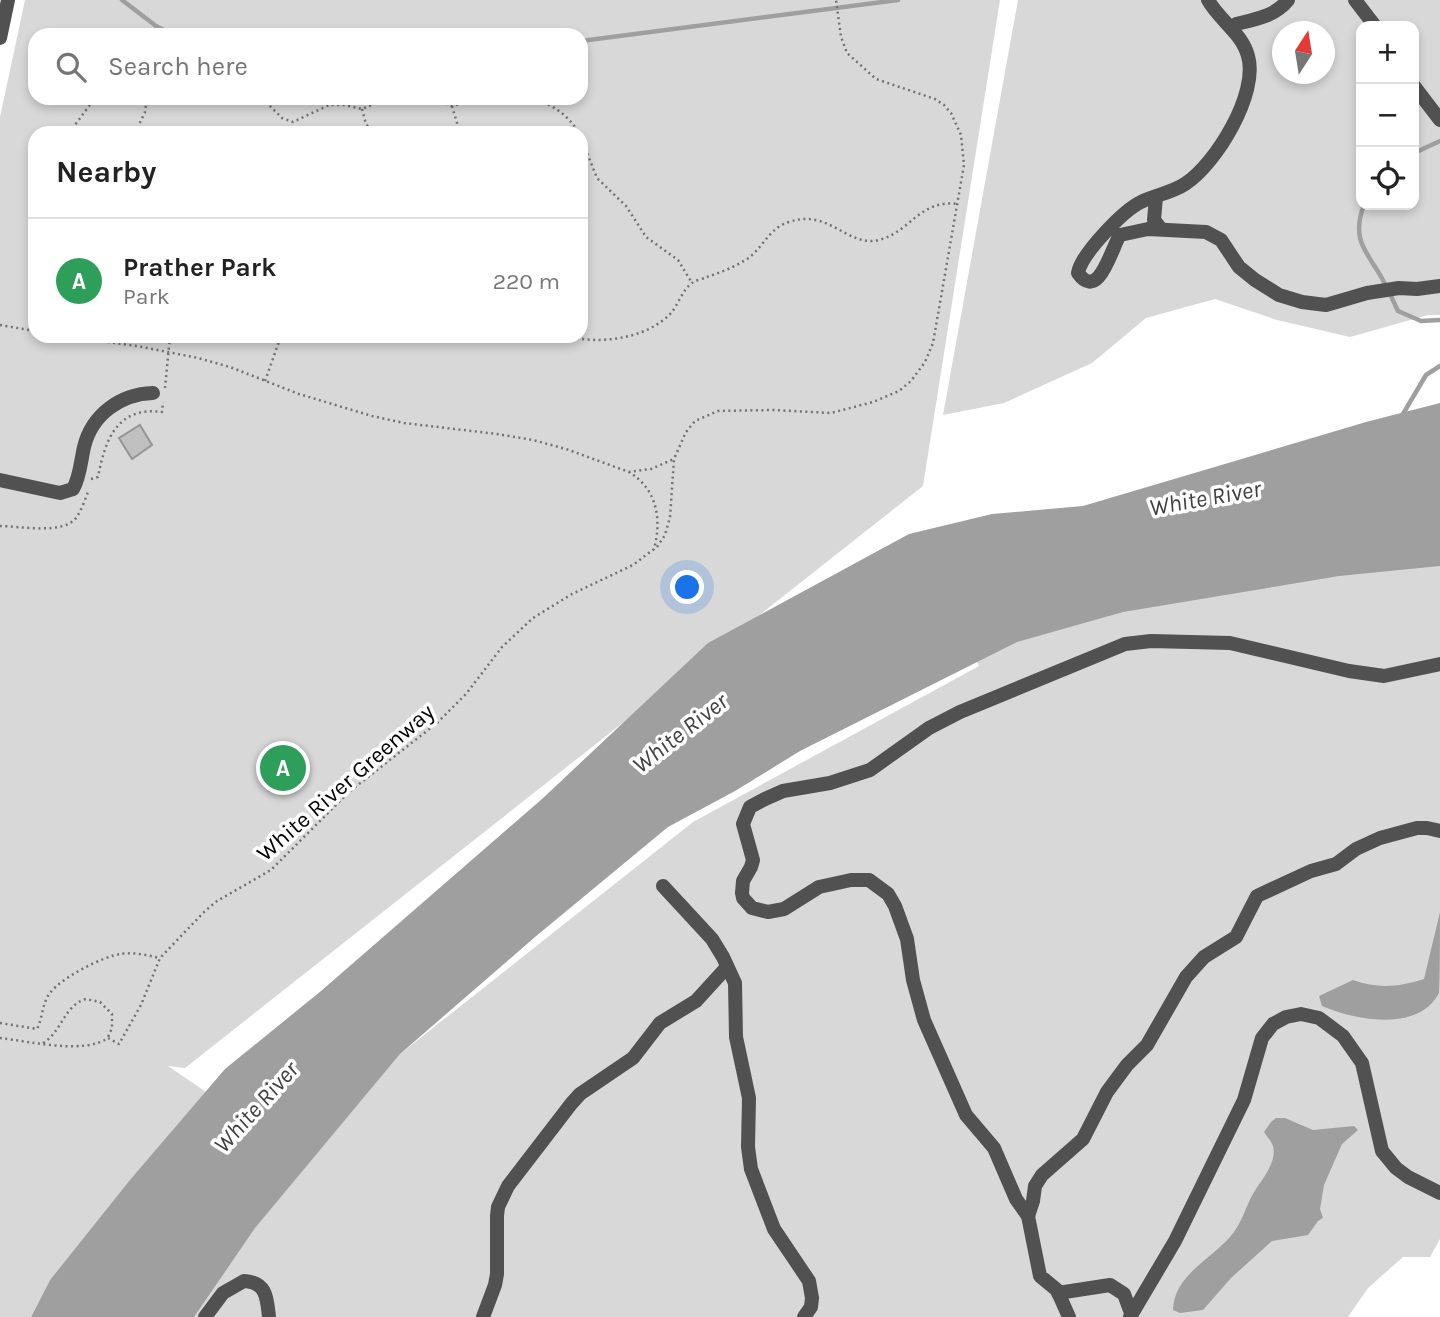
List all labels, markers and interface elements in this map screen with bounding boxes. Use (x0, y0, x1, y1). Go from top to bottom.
north arrow (1272, 21, 1335, 84)
map controls (1356, 21, 1419, 210)
button: + (1356, 21, 1419, 84)
search box (28, 28, 588, 105)
icon: search (52, 48, 90, 86)
text: Search here (108, 51, 248, 82)
button: − (1356, 84, 1419, 147)
button: locate (1356, 147, 1419, 210)
text: Nearby (56, 154, 156, 190)
text: Prather Park (123, 252, 276, 283)
text: A (72, 268, 86, 295)
text: 220 m (493, 268, 560, 295)
text: Park (123, 283, 170, 310)
water label: White River (1147, 474, 1264, 522)
your location (670, 570, 704, 604)
water label: White River (627, 687, 734, 779)
street label: White River Greenway (251, 698, 440, 867)
pin: A (260, 742, 306, 794)
water label: White River (208, 1055, 305, 1158)

